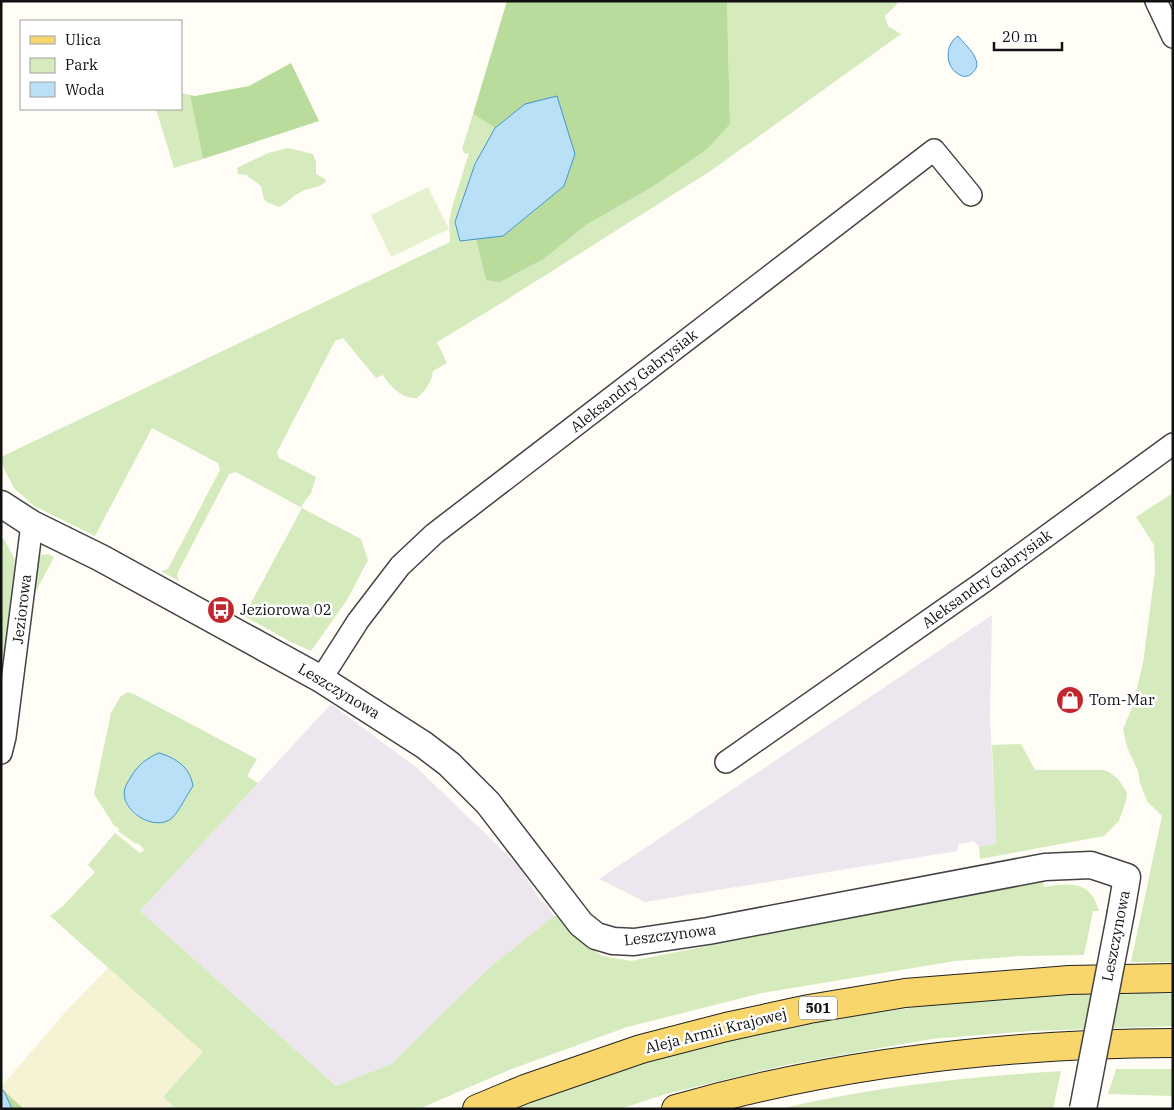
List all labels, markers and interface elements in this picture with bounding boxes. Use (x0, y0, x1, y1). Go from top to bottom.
legend (20, 20, 182, 110)
scale bar (994, 20, 1062, 52)
text: 20 m (1002, 27, 1038, 46)
text: Ulica (65, 30, 101, 49)
text: Park (65, 55, 98, 74)
text: Woda (65, 80, 105, 99)
street label: Aleksandry Gabrysiak (566, 325, 701, 436)
street label: Aleksandry Gabrysiak (918, 525, 1056, 632)
street label: Jeziorowa (8, 573, 35, 645)
bus stop icon: Jeziorowa 02 (206, 595, 236, 625)
place label: Jeziorowa 02 (240, 600, 332, 619)
street label: Leszczynowa (295, 659, 384, 723)
shop icon: Tom-Mar (1055, 685, 1085, 715)
place label: Tom-Mar (1089, 690, 1155, 709)
street label: Leszczynowa (1097, 889, 1134, 983)
street label: Leszczynowa (623, 919, 717, 950)
road number: 501 (799, 996, 837, 1020)
street label: Aleja Armii Krajowej (643, 1004, 789, 1057)

